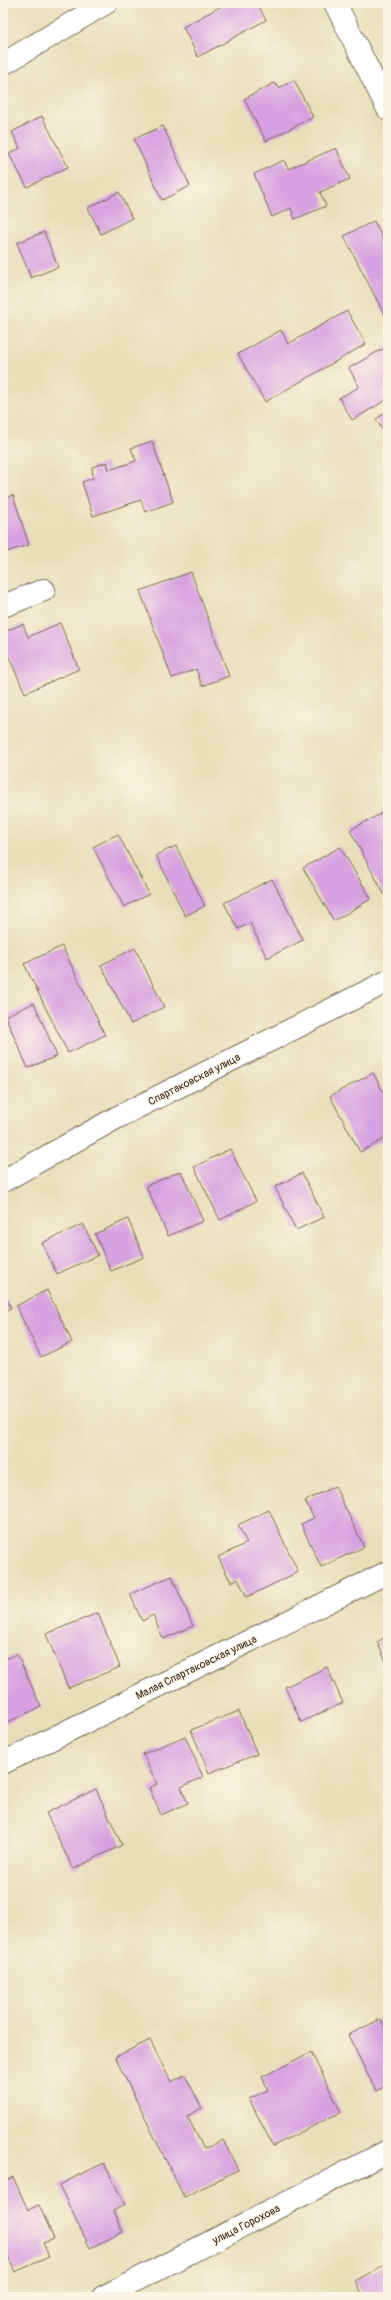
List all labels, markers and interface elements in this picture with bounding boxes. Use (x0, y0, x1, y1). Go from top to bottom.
street label: Спартаковская улица (146, 1051, 242, 1108)
street label: Малая Спартаковская улица (134, 1632, 259, 1702)
street label: улица Горохова (209, 2202, 282, 2247)

